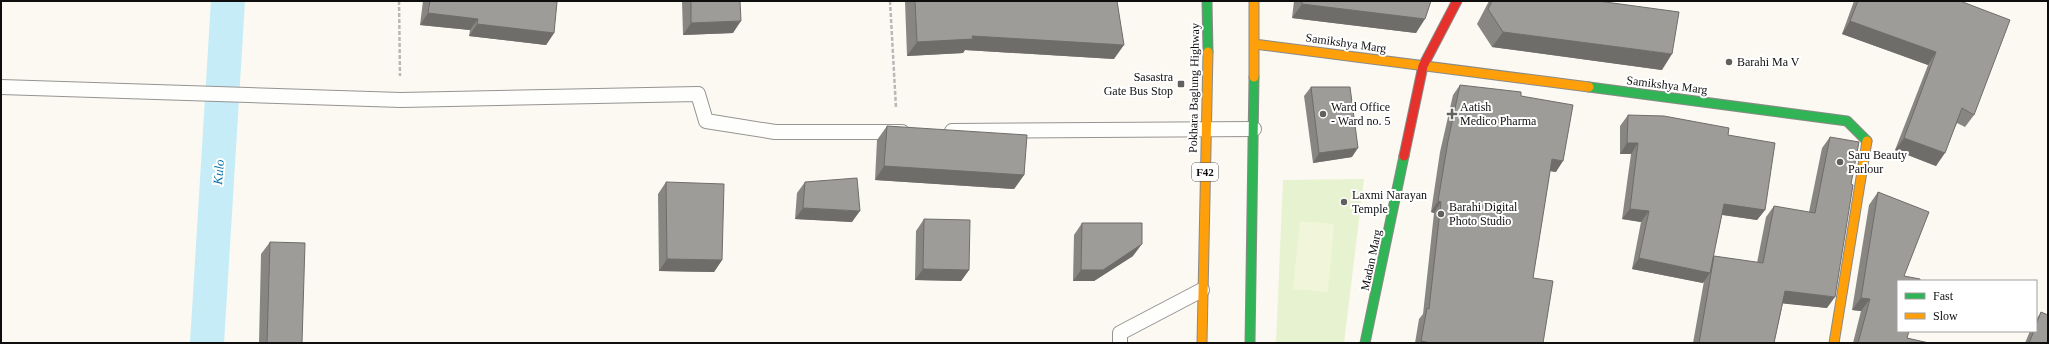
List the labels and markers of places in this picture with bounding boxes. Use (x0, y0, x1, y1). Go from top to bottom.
place label: Barahi Ma V (1737, 55, 1800, 69)
marker: Barahi Ma V (1724, 57, 1734, 67)
place label: Sasastra Gate Bus Stop (1104, 70, 1174, 98)
marker: Sasastra Gate Bus Stop (1176, 79, 1186, 89)
place label: Ward Office - Ward no. 5 (1331, 100, 1390, 128)
place label: Aatish Medico Pharma (1460, 100, 1537, 128)
marker: Ward Office - Ward no. 5 (1318, 109, 1328, 119)
marker: Aatish Medico Pharma (1447, 109, 1457, 119)
place label: Saru Beauty Parlour (1848, 148, 1907, 176)
marker: Saru Beauty Parlour (1835, 157, 1845, 167)
place label: Laxmi Narayan Temple (1352, 188, 1427, 216)
marker: Laxmi Narayan Temple (1339, 197, 1349, 207)
place label: Barahi Digital Photo Studio (1449, 200, 1518, 228)
marker: Barahi Digital Photo Studio (1436, 209, 1446, 219)

